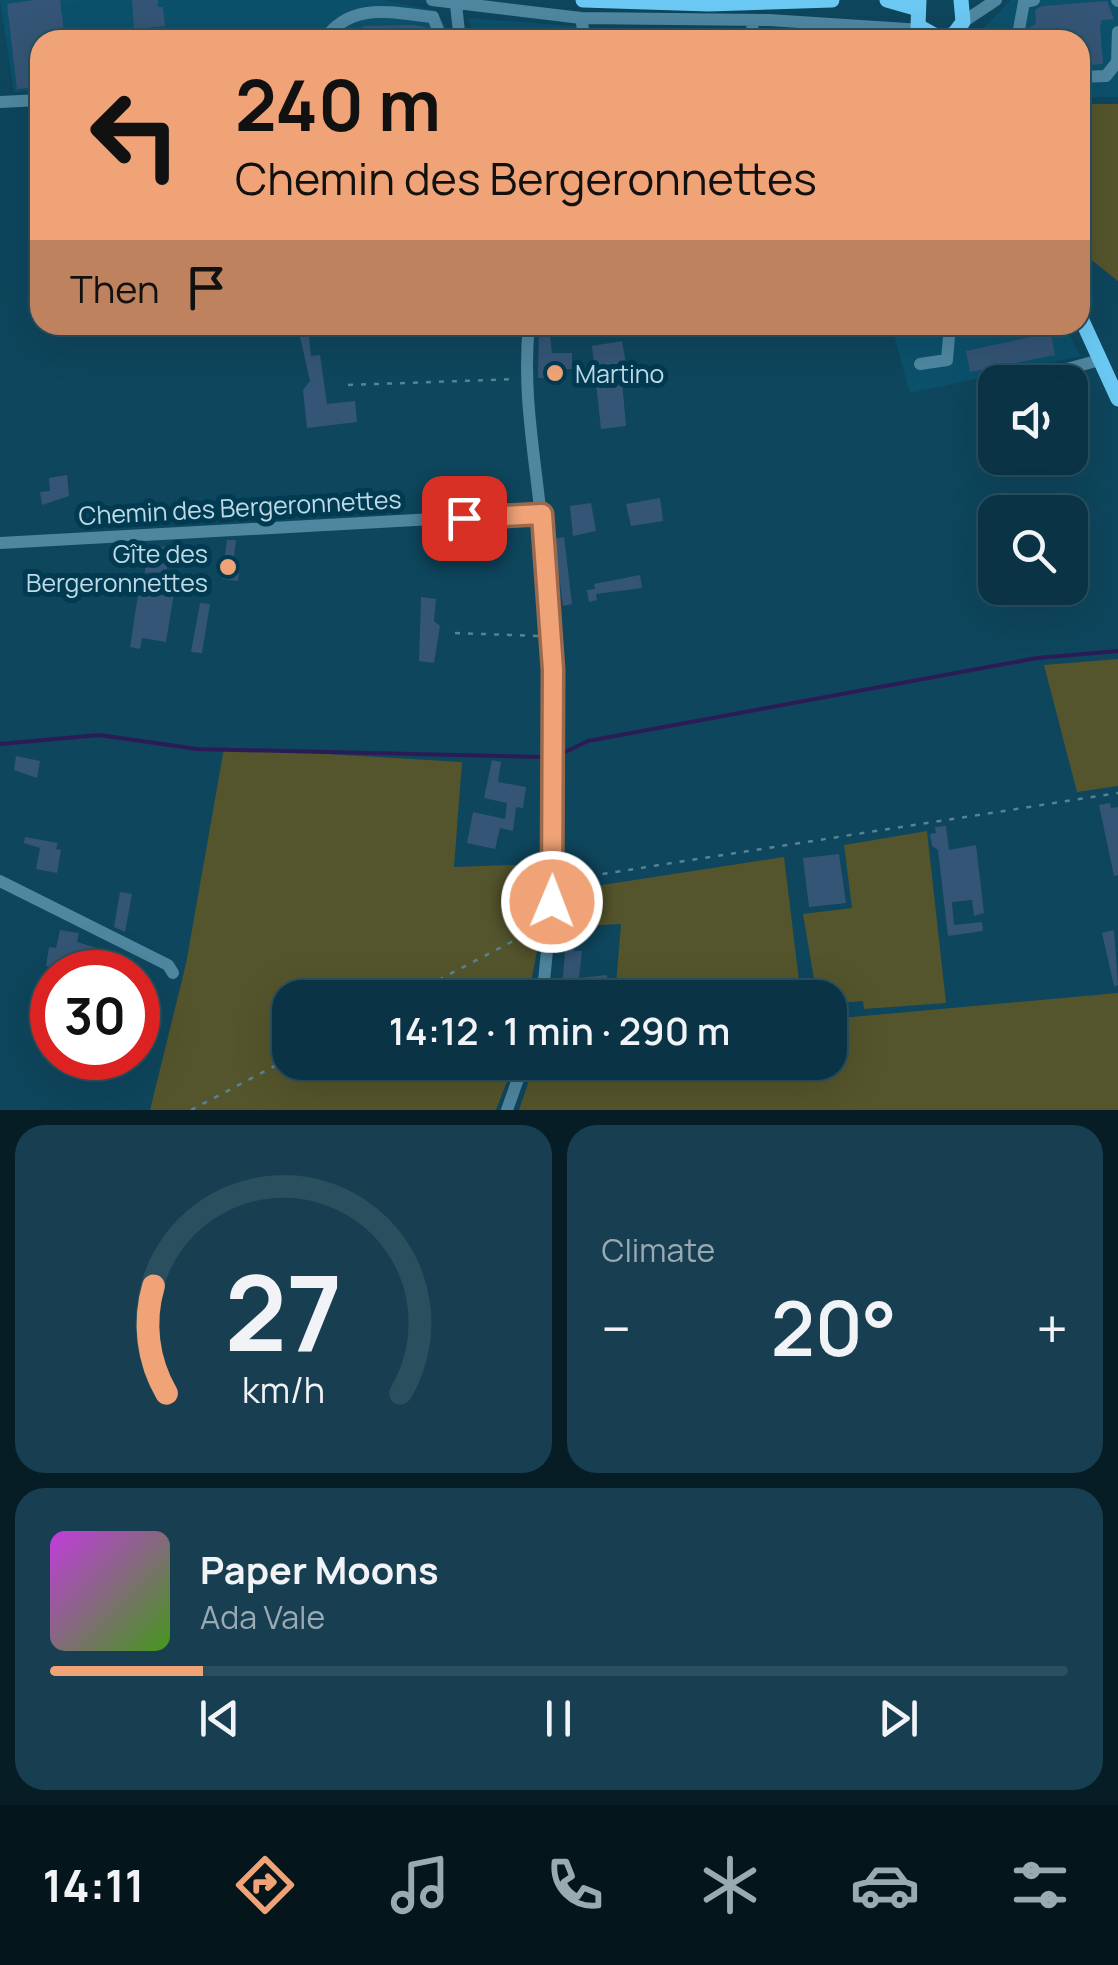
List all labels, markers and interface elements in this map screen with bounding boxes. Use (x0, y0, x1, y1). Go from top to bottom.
text: 240 m (235, 56, 441, 152)
icon: left (70, 70, 200, 200)
text: Chemin des Bergeronnettes (235, 147, 817, 209)
icon: arrive (179, 260, 234, 315)
text: Then (70, 262, 159, 314)
place label: Martino (575, 356, 664, 391)
marker: Martino (544, 362, 566, 384)
map controls (978, 365, 1088, 605)
button: sound (978, 365, 1088, 475)
pin (422, 476, 507, 561)
street label: Chemin des Bergeronnettes (78, 481, 402, 533)
icon: arrive (437, 491, 492, 546)
button: search (978, 495, 1088, 605)
place label: Gîte des Bergeronnettes (26, 536, 208, 600)
marker: Gîte des Bergeronnettes (217, 556, 239, 578)
position arrow (500, 850, 604, 954)
speed limit sign: 30 (30, 950, 160, 1080)
text: 14:12 · 1 min · 290 m (389, 1004, 730, 1056)
text: Climate (602, 1228, 715, 1272)
text: 27 (225, 1240, 342, 1382)
text: 20° (771, 1276, 897, 1379)
text: − (602, 1290, 631, 1366)
text: + (1036, 1290, 1068, 1366)
text: km/h (242, 1365, 325, 1414)
text: Paper Moons (200, 1543, 439, 1595)
text: Ada Vale (200, 1595, 325, 1639)
icon: previous (192, 1691, 247, 1746)
icon: pause (531, 1691, 586, 1746)
icon: next (871, 1691, 926, 1746)
icon: directions (230, 1850, 300, 1920)
icon: music (385, 1850, 455, 1920)
icon: phone (540, 1850, 610, 1920)
icon: climate (695, 1850, 765, 1920)
icon: car (850, 1850, 920, 1920)
icon: filters (1005, 1850, 1075, 1920)
text: 14:11 (43, 1854, 145, 1916)

